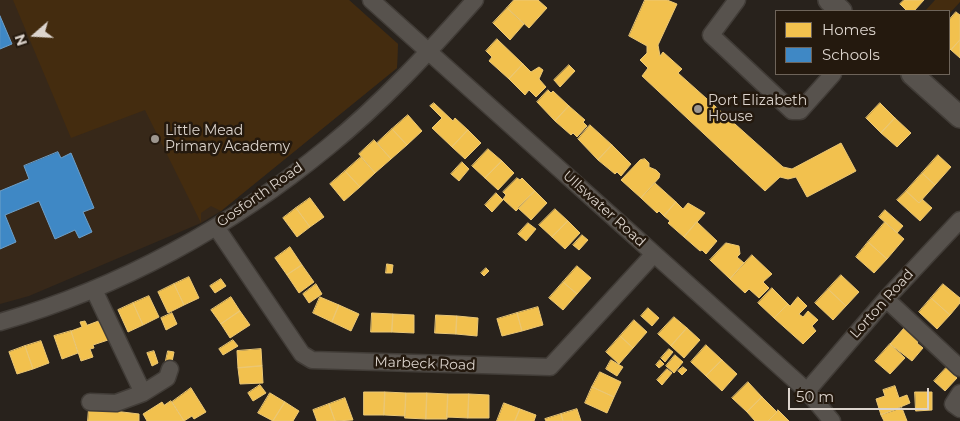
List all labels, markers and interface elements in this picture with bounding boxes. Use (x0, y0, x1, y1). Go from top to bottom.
north arrow (10, 10, 60, 60)
legend (775, 10, 950, 75)
text: Homes (822, 20, 876, 39)
text: N (10, 32, 31, 48)
text: Schools (822, 45, 880, 64)
place label: Port Elizabeth House (708, 93, 807, 125)
marker: Port Elizabeth House (692, 103, 704, 115)
place label: Little Mead Primary Academy (165, 123, 290, 156)
marker: Little Mead Primary Academy (149, 133, 161, 145)
street label: Gosforth Road (214, 159, 306, 231)
street label: Ullswater Road (559, 168, 649, 250)
street label: Lorton Road (847, 266, 917, 342)
street label: Marbeck Road (374, 354, 476, 374)
scale bar (790, 378, 931, 410)
text: 50 m (796, 387, 834, 406)

